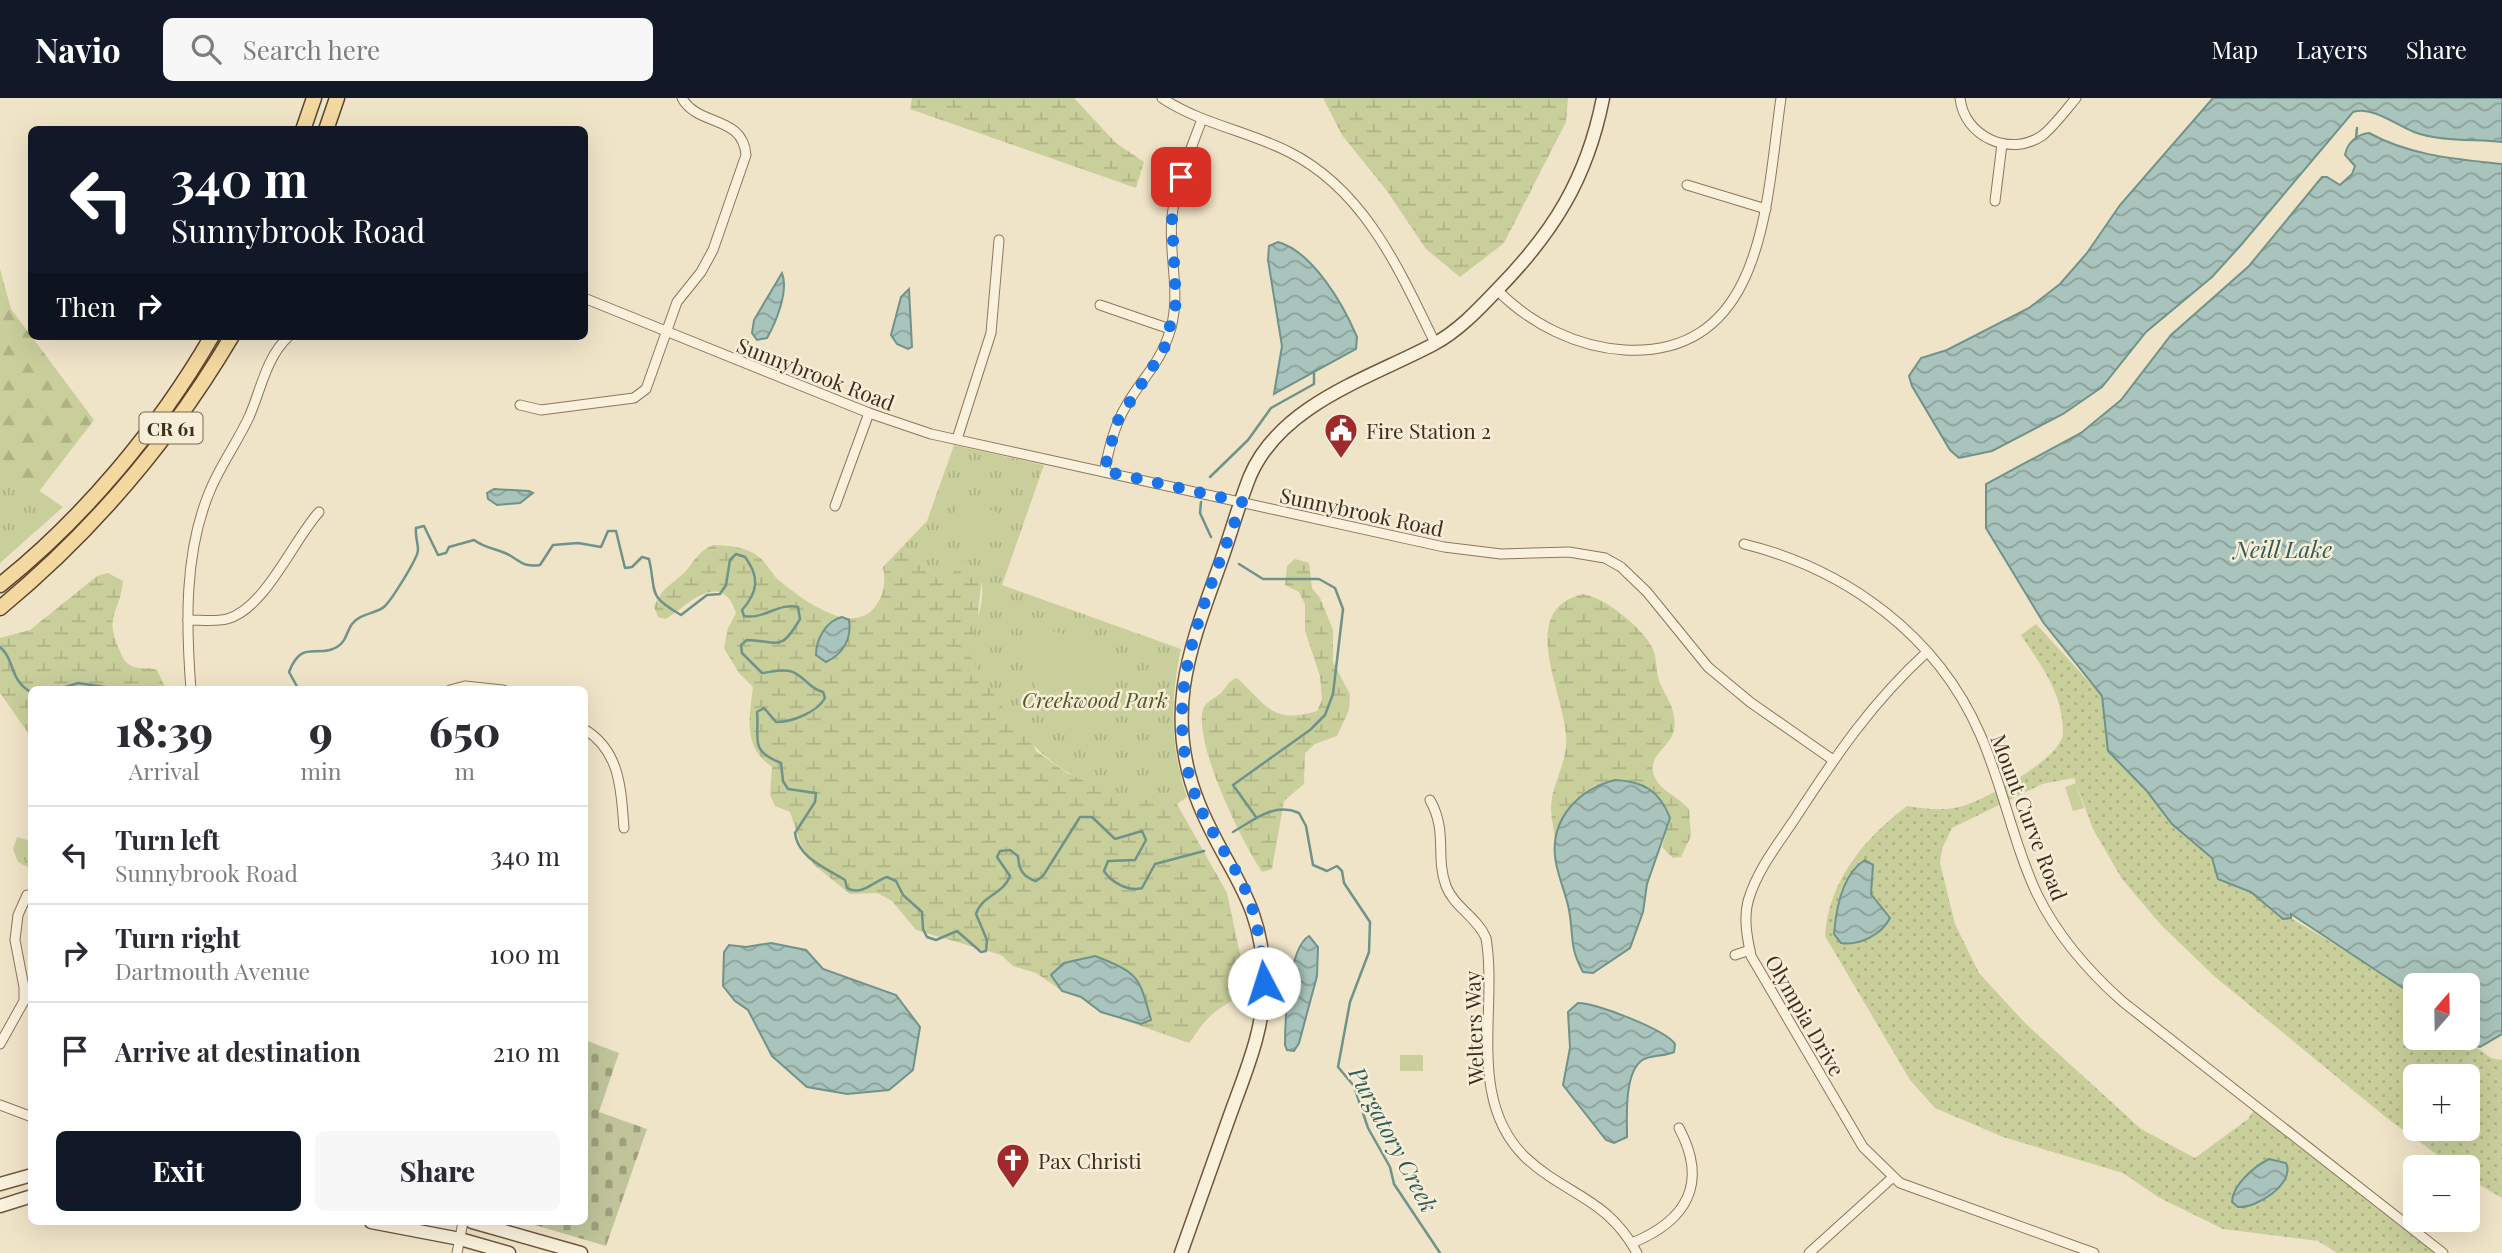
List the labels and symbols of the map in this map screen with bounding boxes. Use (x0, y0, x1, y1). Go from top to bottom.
pin (1151, 147, 1211, 207)
street label: Sunnybrook Road (733, 330, 899, 416)
public building icon: Fire Station 2 (1322, 411, 1360, 460)
road number: CR 61 (140, 412, 202, 444)
place label: Fire Station 2 (1366, 416, 1491, 444)
street label: Sunnybrook Road (1277, 480, 1447, 542)
water label: Neill Lake (2232, 533, 2332, 564)
park label: Creekwood Park (1022, 685, 1168, 713)
street label: Mount Curve Road (1985, 730, 2075, 904)
position arrow (1227, 946, 1301, 1020)
street label: Olympia Drive (1760, 949, 1852, 1081)
street label: Welters Way (1457, 970, 1489, 1087)
north arrow (2403, 973, 2480, 1050)
water label: Purgatory Creek (1342, 1060, 1445, 1217)
church icon: Pax Christi (994, 1141, 1032, 1190)
place label: Pax Christi (1038, 1146, 1142, 1174)

